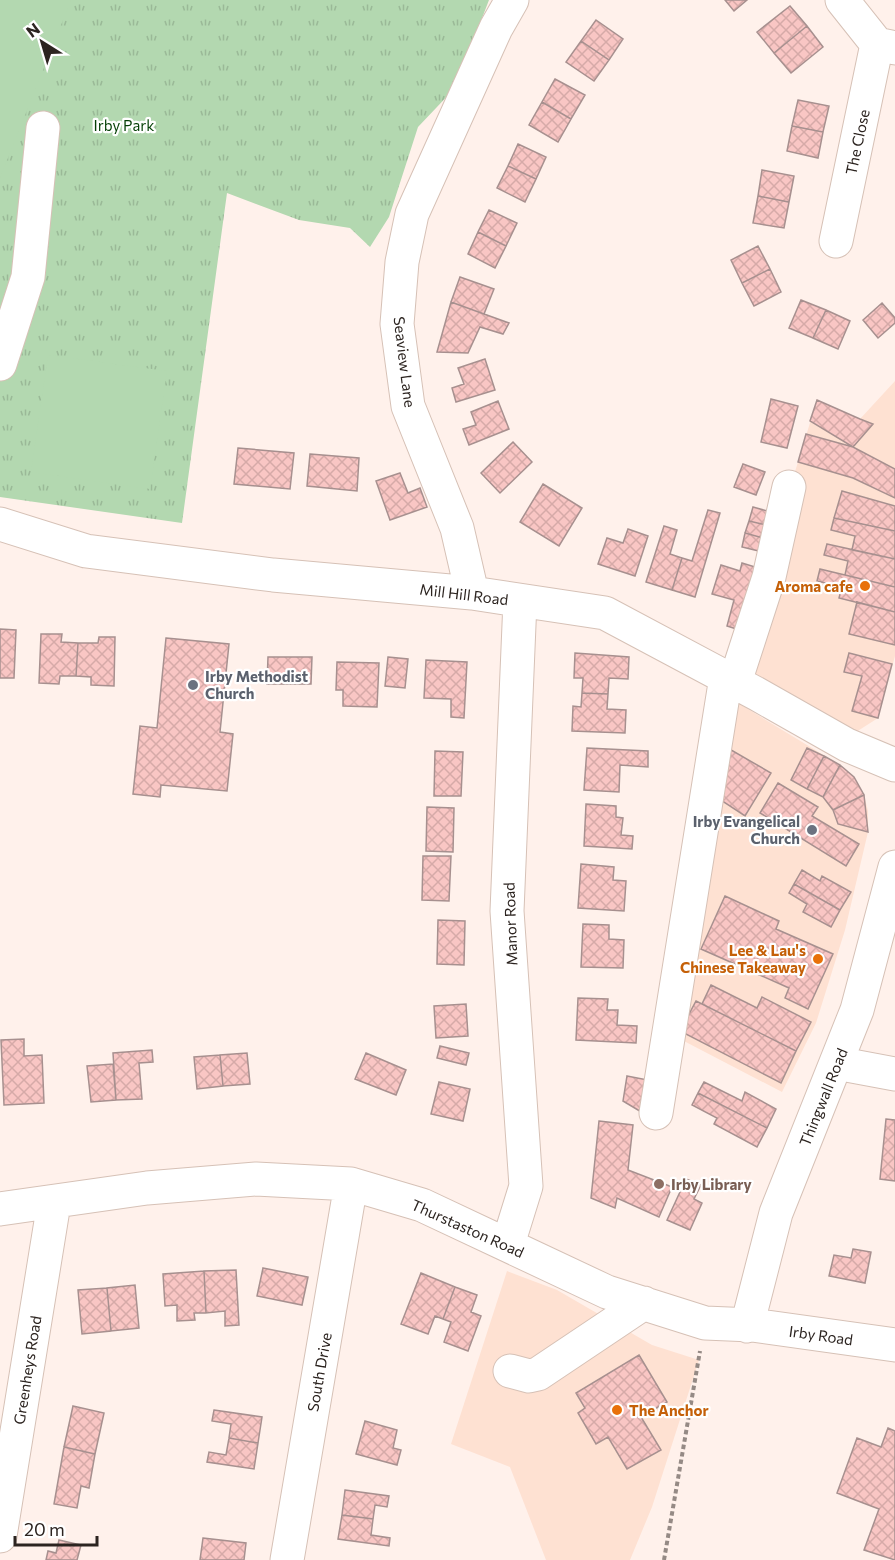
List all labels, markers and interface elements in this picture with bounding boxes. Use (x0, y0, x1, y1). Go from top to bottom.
north arrow (12, 12, 72, 72)
text: N (22, 18, 43, 41)
street label: The Close (841, 107, 873, 176)
park label: Irby Park (94, 116, 154, 134)
street label: Seaview Lane (390, 316, 420, 409)
place label: Aroma cafe (774, 577, 853, 595)
marker: Aroma cafe (858, 579, 872, 593)
street label: Mill Hill Road (419, 580, 509, 608)
place label: Irby Methodist Church (205, 667, 308, 702)
marker: Irby Methodist Church (186, 678, 200, 692)
place label: Irby Evangelical Church (693, 812, 800, 847)
marker: Irby Evangelical Church (805, 823, 819, 837)
street label: Manor Road (500, 882, 520, 966)
place label: Lee & Lau's Chinese Takeaway (680, 941, 807, 976)
marker: Lee & Lau's Chinese Takeaway (811, 952, 825, 966)
street label: Thingwall Road (795, 1045, 851, 1149)
place label: Irby Library (671, 1175, 753, 1193)
marker: Irby Library (652, 1177, 666, 1191)
street label: Thurstaston Road (409, 1195, 527, 1261)
street label: Greenheys Road (10, 1314, 44, 1426)
street label: Irby Road (788, 1322, 854, 1348)
street label: South Drive (303, 1331, 335, 1413)
place label: The Anchor (629, 1401, 709, 1419)
marker: The Anchor (610, 1403, 624, 1417)
scale bar (15, 1509, 98, 1547)
text: 20 m (24, 1518, 65, 1540)

